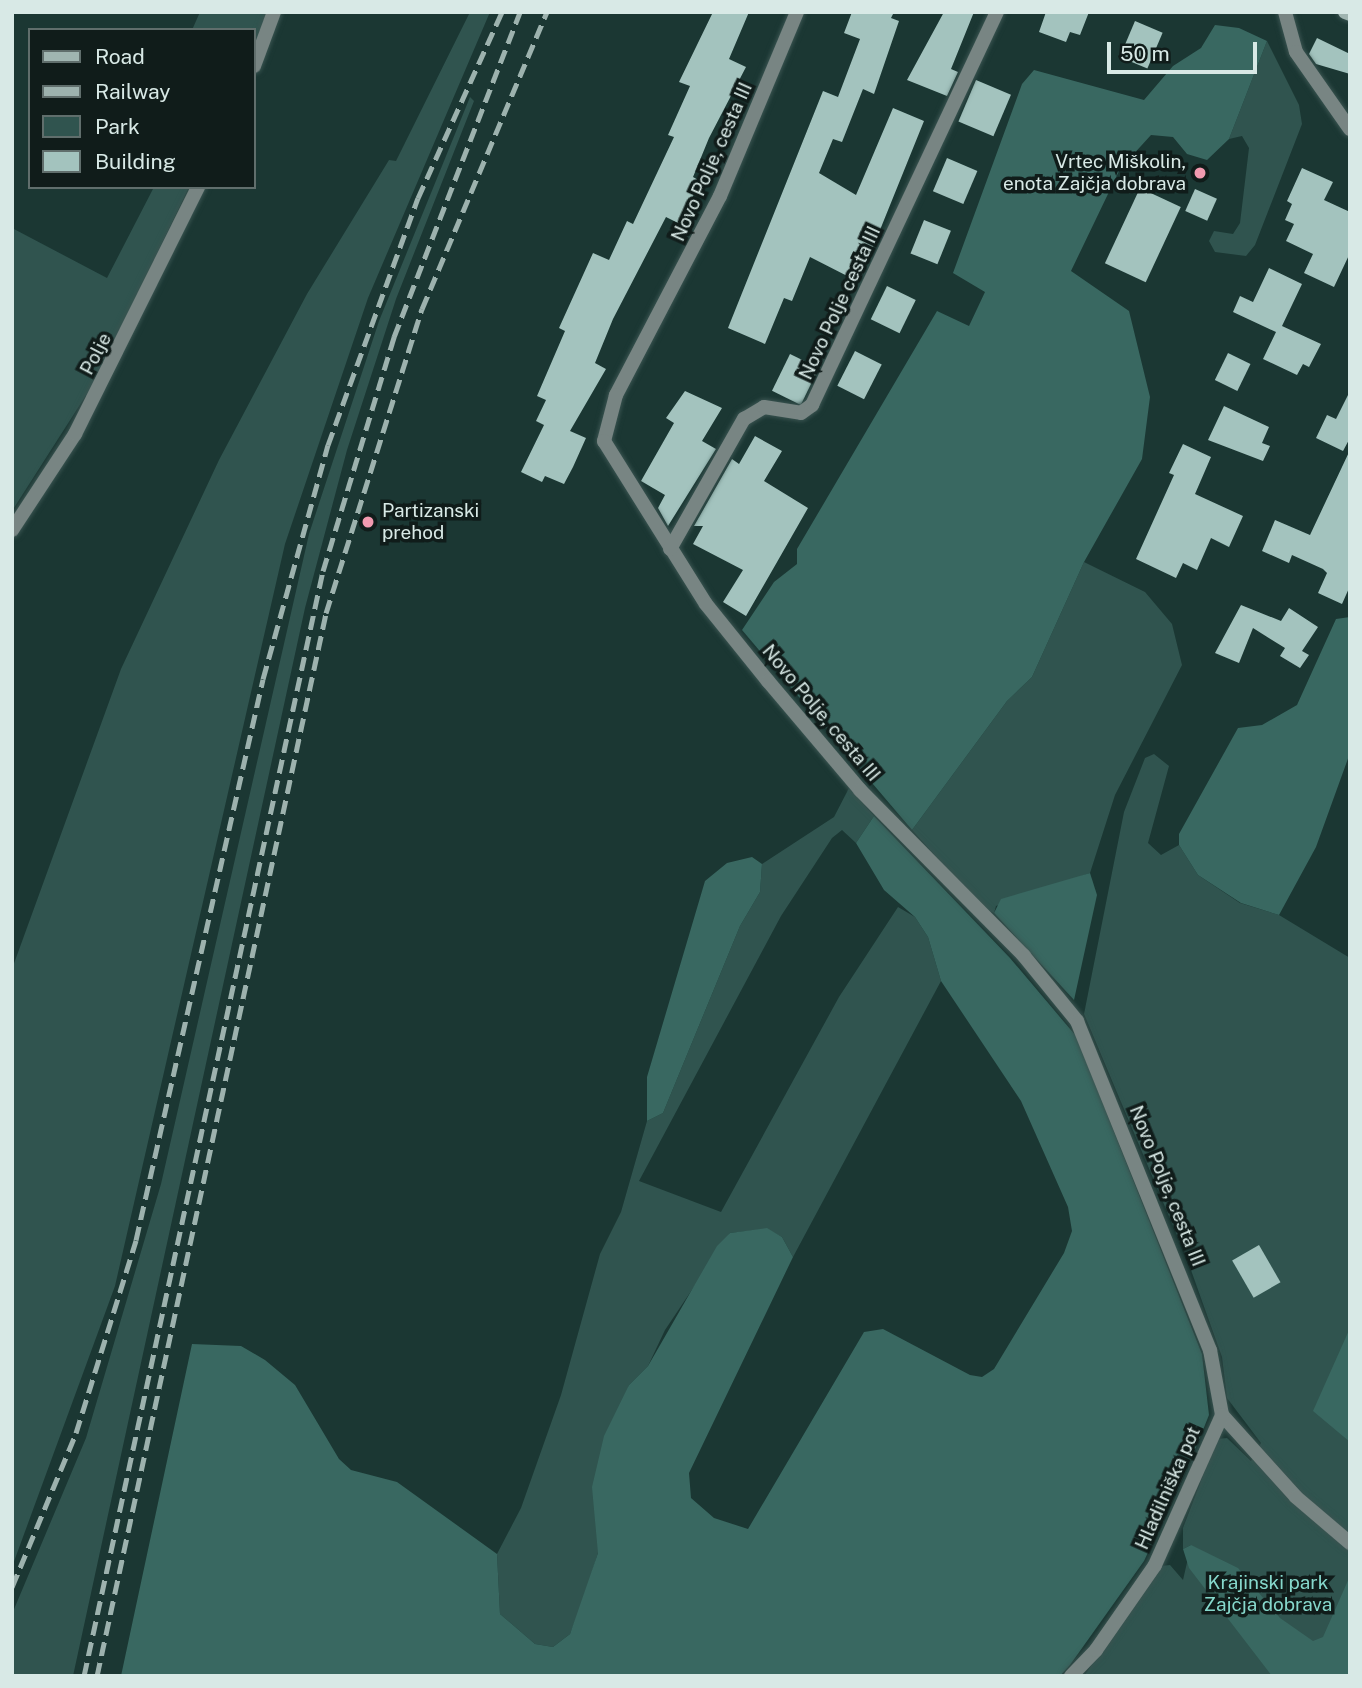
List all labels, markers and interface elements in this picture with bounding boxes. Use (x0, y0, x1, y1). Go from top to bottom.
legend (28, 28, 256, 189)
scale bar (1110, 28, 1260, 72)
text: 50 m (1120, 41, 1170, 66)
text: Road (95, 44, 145, 69)
text: Railway (95, 79, 171, 104)
street label: Novo Polje, cesta III (667, 79, 757, 245)
text: Park (95, 114, 140, 139)
text: Building (95, 149, 176, 174)
place label: Vrtec Miškolin, enota Zajčja dobrava (1003, 151, 1186, 195)
marker: Vrtec Miškolin, enota Zajčja dobrava (1192, 165, 1208, 181)
street label: Novo Polje cesta III (794, 222, 886, 384)
street label: Polje (76, 329, 116, 379)
place label: Partizanski prehod (382, 500, 479, 544)
marker: Partizanski prehod (360, 514, 376, 530)
street label: Novo Polje, cesta III (757, 640, 885, 786)
street label: Novo Polje, cesta III (1124, 1102, 1210, 1270)
street label: Hladilniška pot (1131, 1423, 1205, 1553)
park label: Krajinski park Zajčja dobrava (1204, 1572, 1332, 1616)

